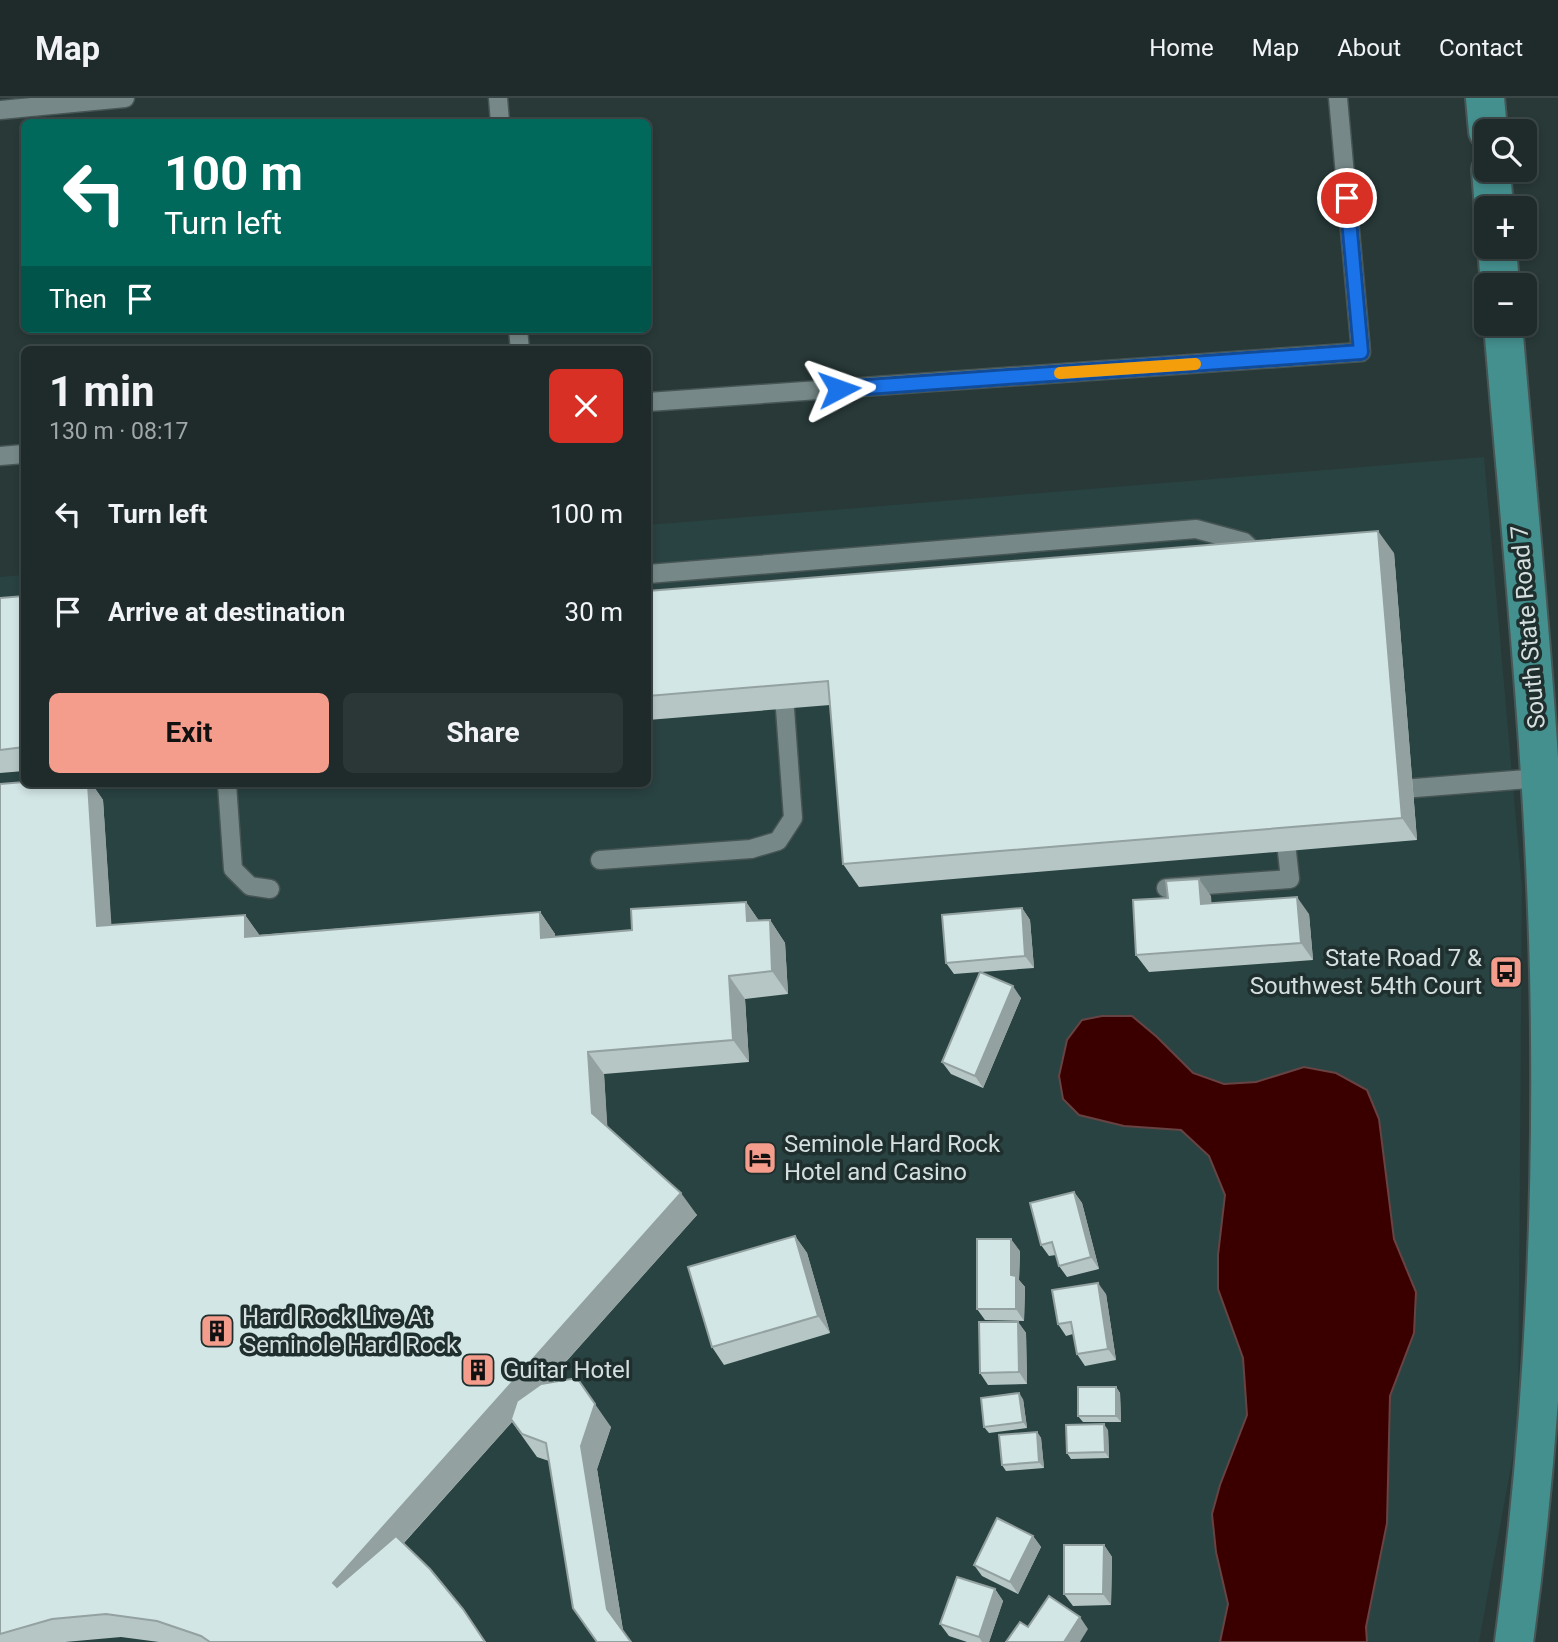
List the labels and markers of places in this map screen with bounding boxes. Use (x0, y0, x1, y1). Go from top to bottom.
pin (1317, 168, 1377, 228)
place label: State Road 7 & Southwest 54th Court (1250, 944, 1482, 1000)
bus stop icon: State Road 7 & Southwest 54th Court (1487, 953, 1525, 991)
place label: Seminole Hard Rock Hotel and Casino (784, 1130, 1001, 1186)
hotel icon: Seminole Hard Rock Hotel and Casino (741, 1139, 779, 1177)
place label: Hard Rock Live At Seminole Hard Rock (242, 1303, 459, 1359)
building icon: Hard Rock Live At Seminole Hard Rock (198, 1312, 236, 1350)
building icon: Guitar Hotel (459, 1351, 497, 1389)
place label: Guitar Hotel (503, 1356, 631, 1384)

